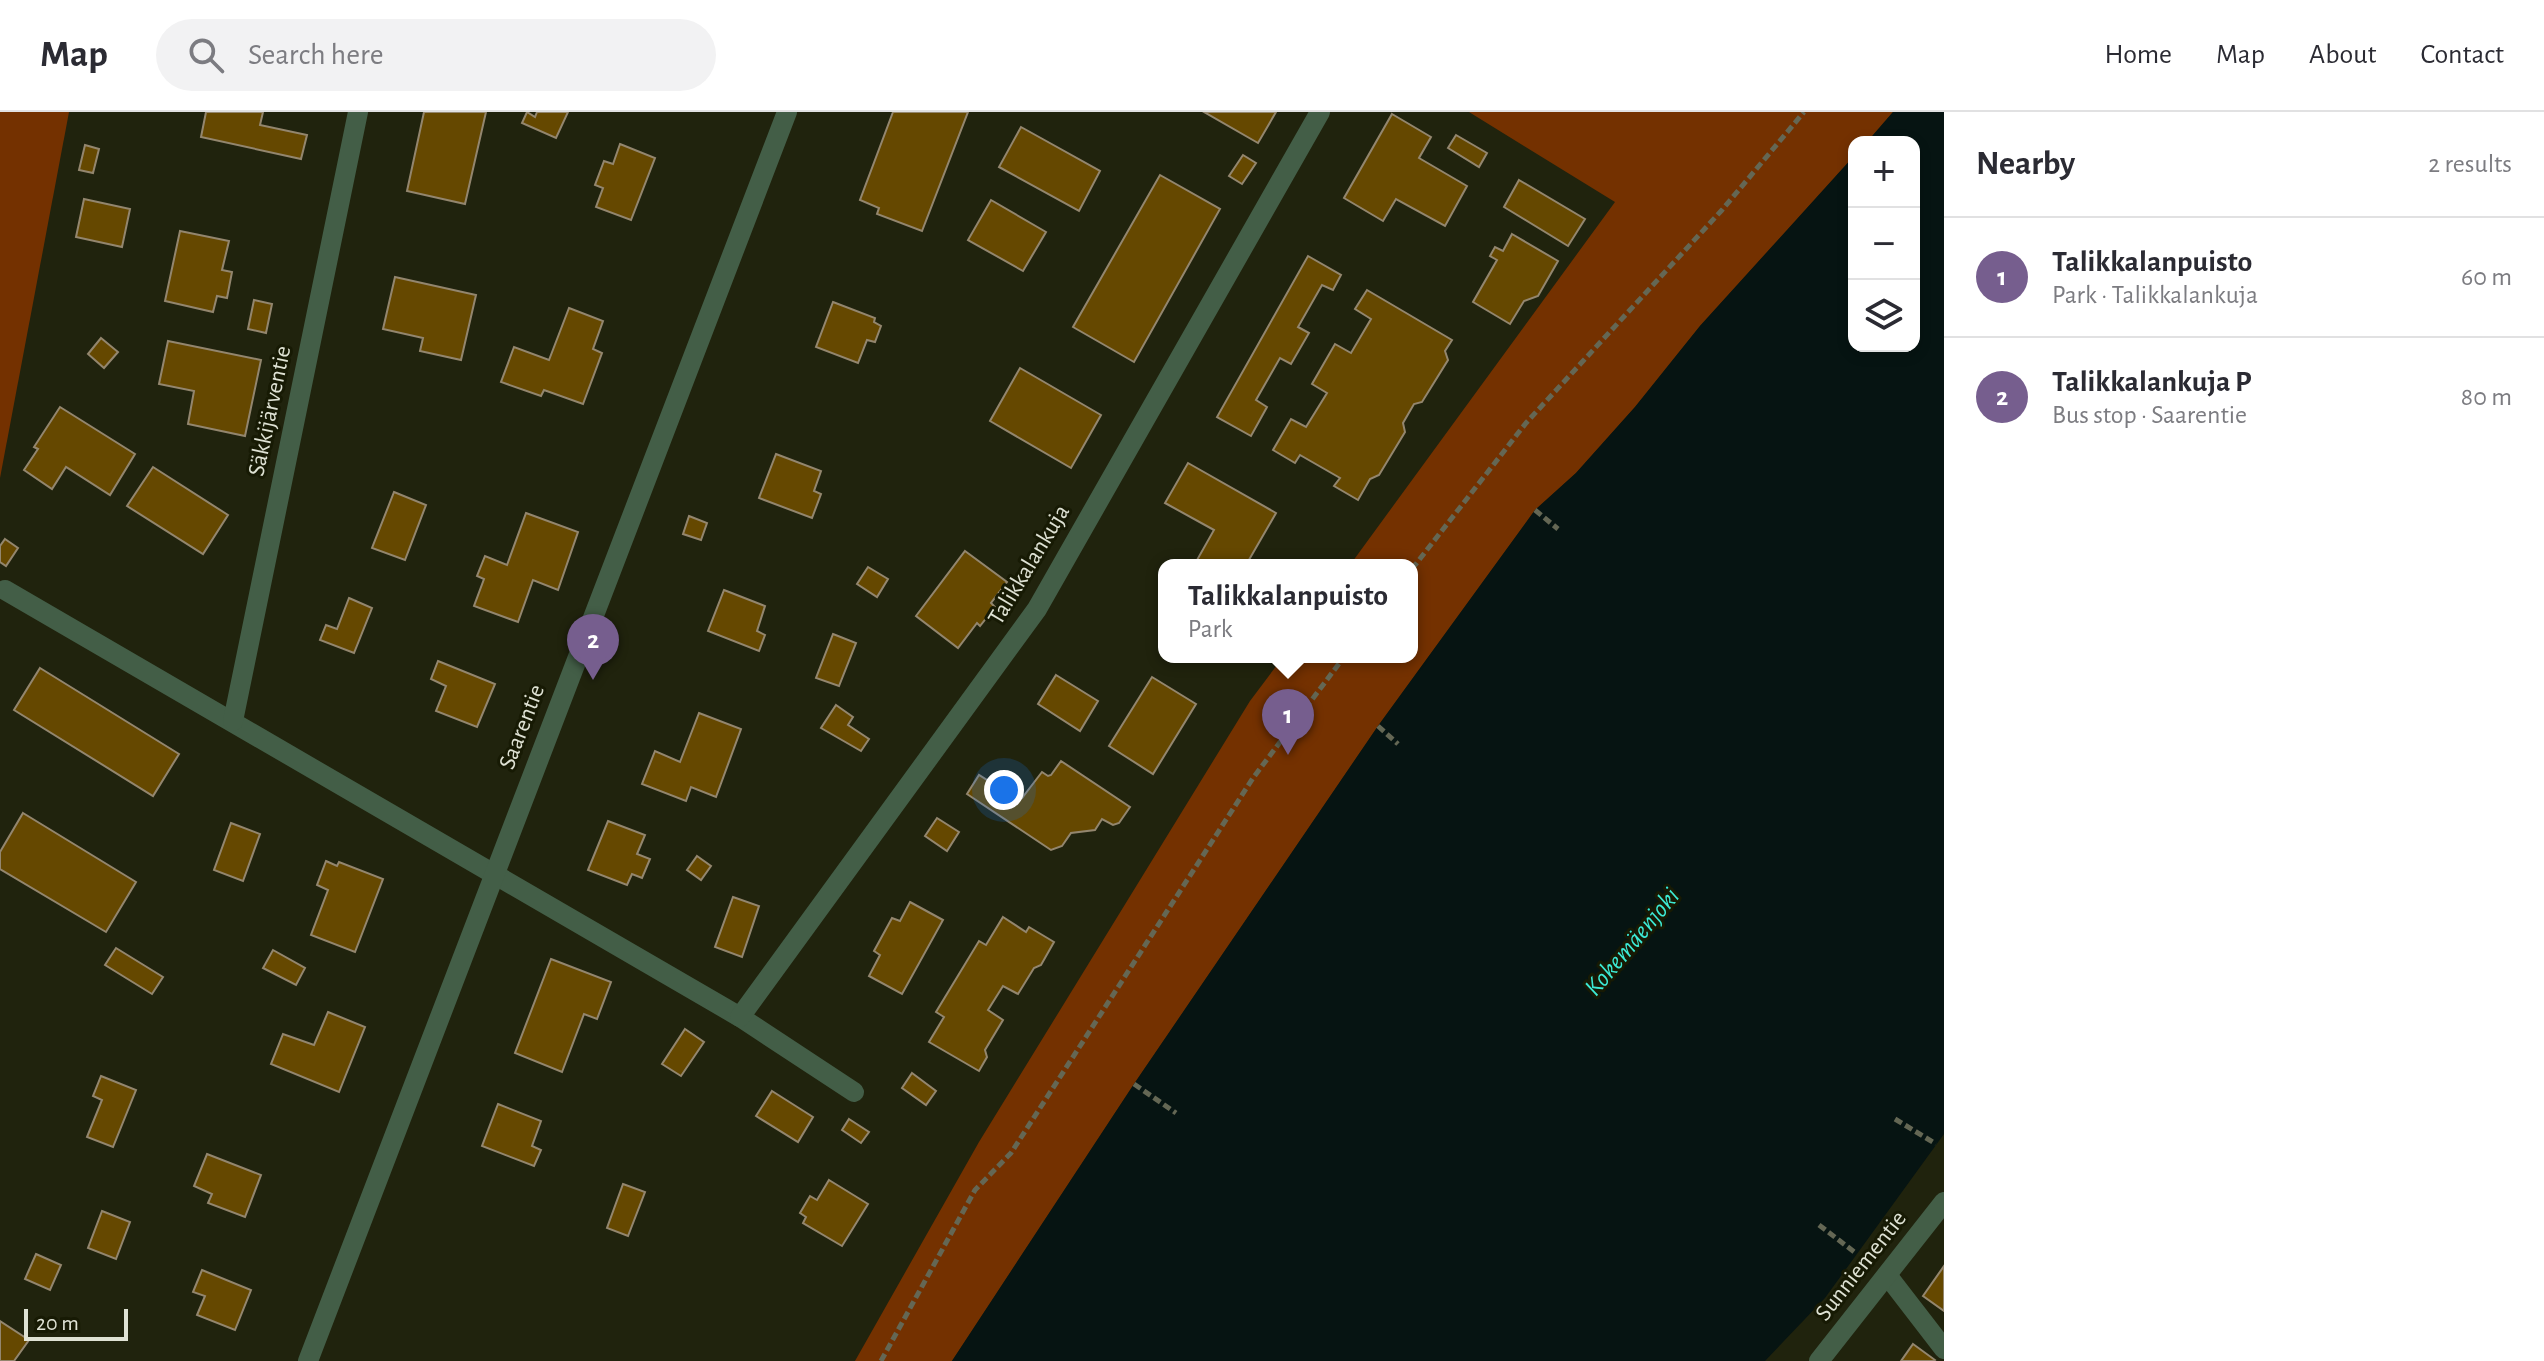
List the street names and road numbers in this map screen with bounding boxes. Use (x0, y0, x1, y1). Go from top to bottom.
street label: Säkkijärventie (244, 344, 296, 478)
street label: Talikkalankuja (984, 501, 1074, 629)
street label: Saarentie (495, 681, 549, 773)
street label: Sunniementie (1811, 1207, 1911, 1325)

